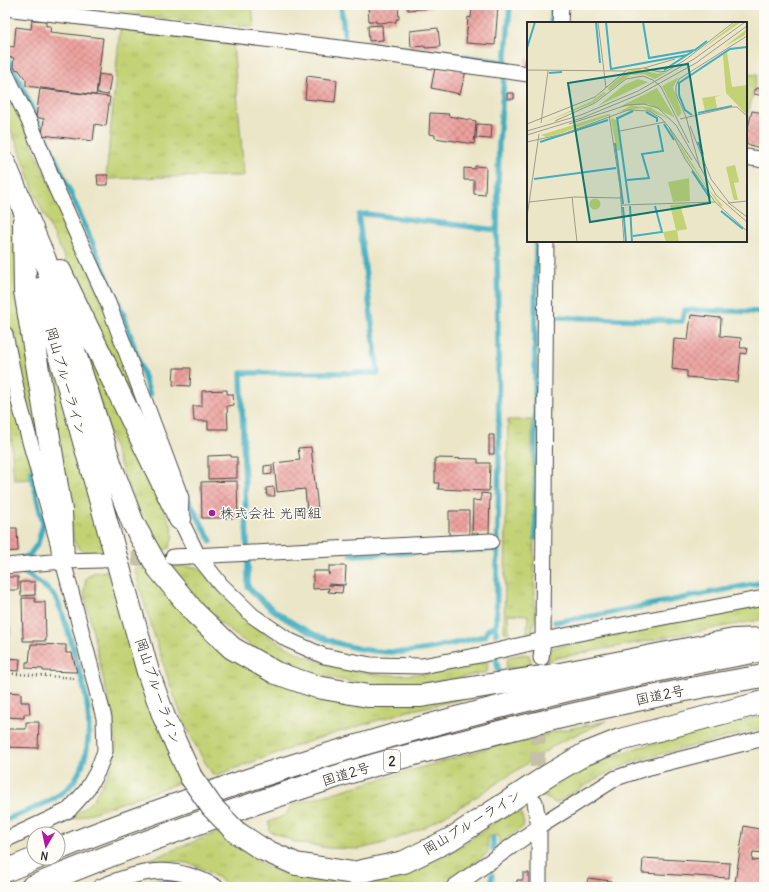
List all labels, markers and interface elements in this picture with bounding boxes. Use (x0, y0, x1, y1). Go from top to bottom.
inset map (527, 22, 747, 242)
street label: 岡山ブルーライン (42, 325, 90, 437)
place label: 株式会社 光岡組 (220, 504, 321, 522)
marker: 株式会社 光岡組 (207, 508, 217, 518)
street label: 岡山ブルーライン (131, 635, 185, 747)
street label: 国道2号 (634, 681, 686, 709)
road number: 2 (384, 750, 400, 772)
street label: 国道2号 (320, 758, 372, 790)
street label: 岡山ブルーライン (420, 786, 524, 858)
north arrow (26, 826, 66, 866)
text: N (40, 848, 49, 863)

